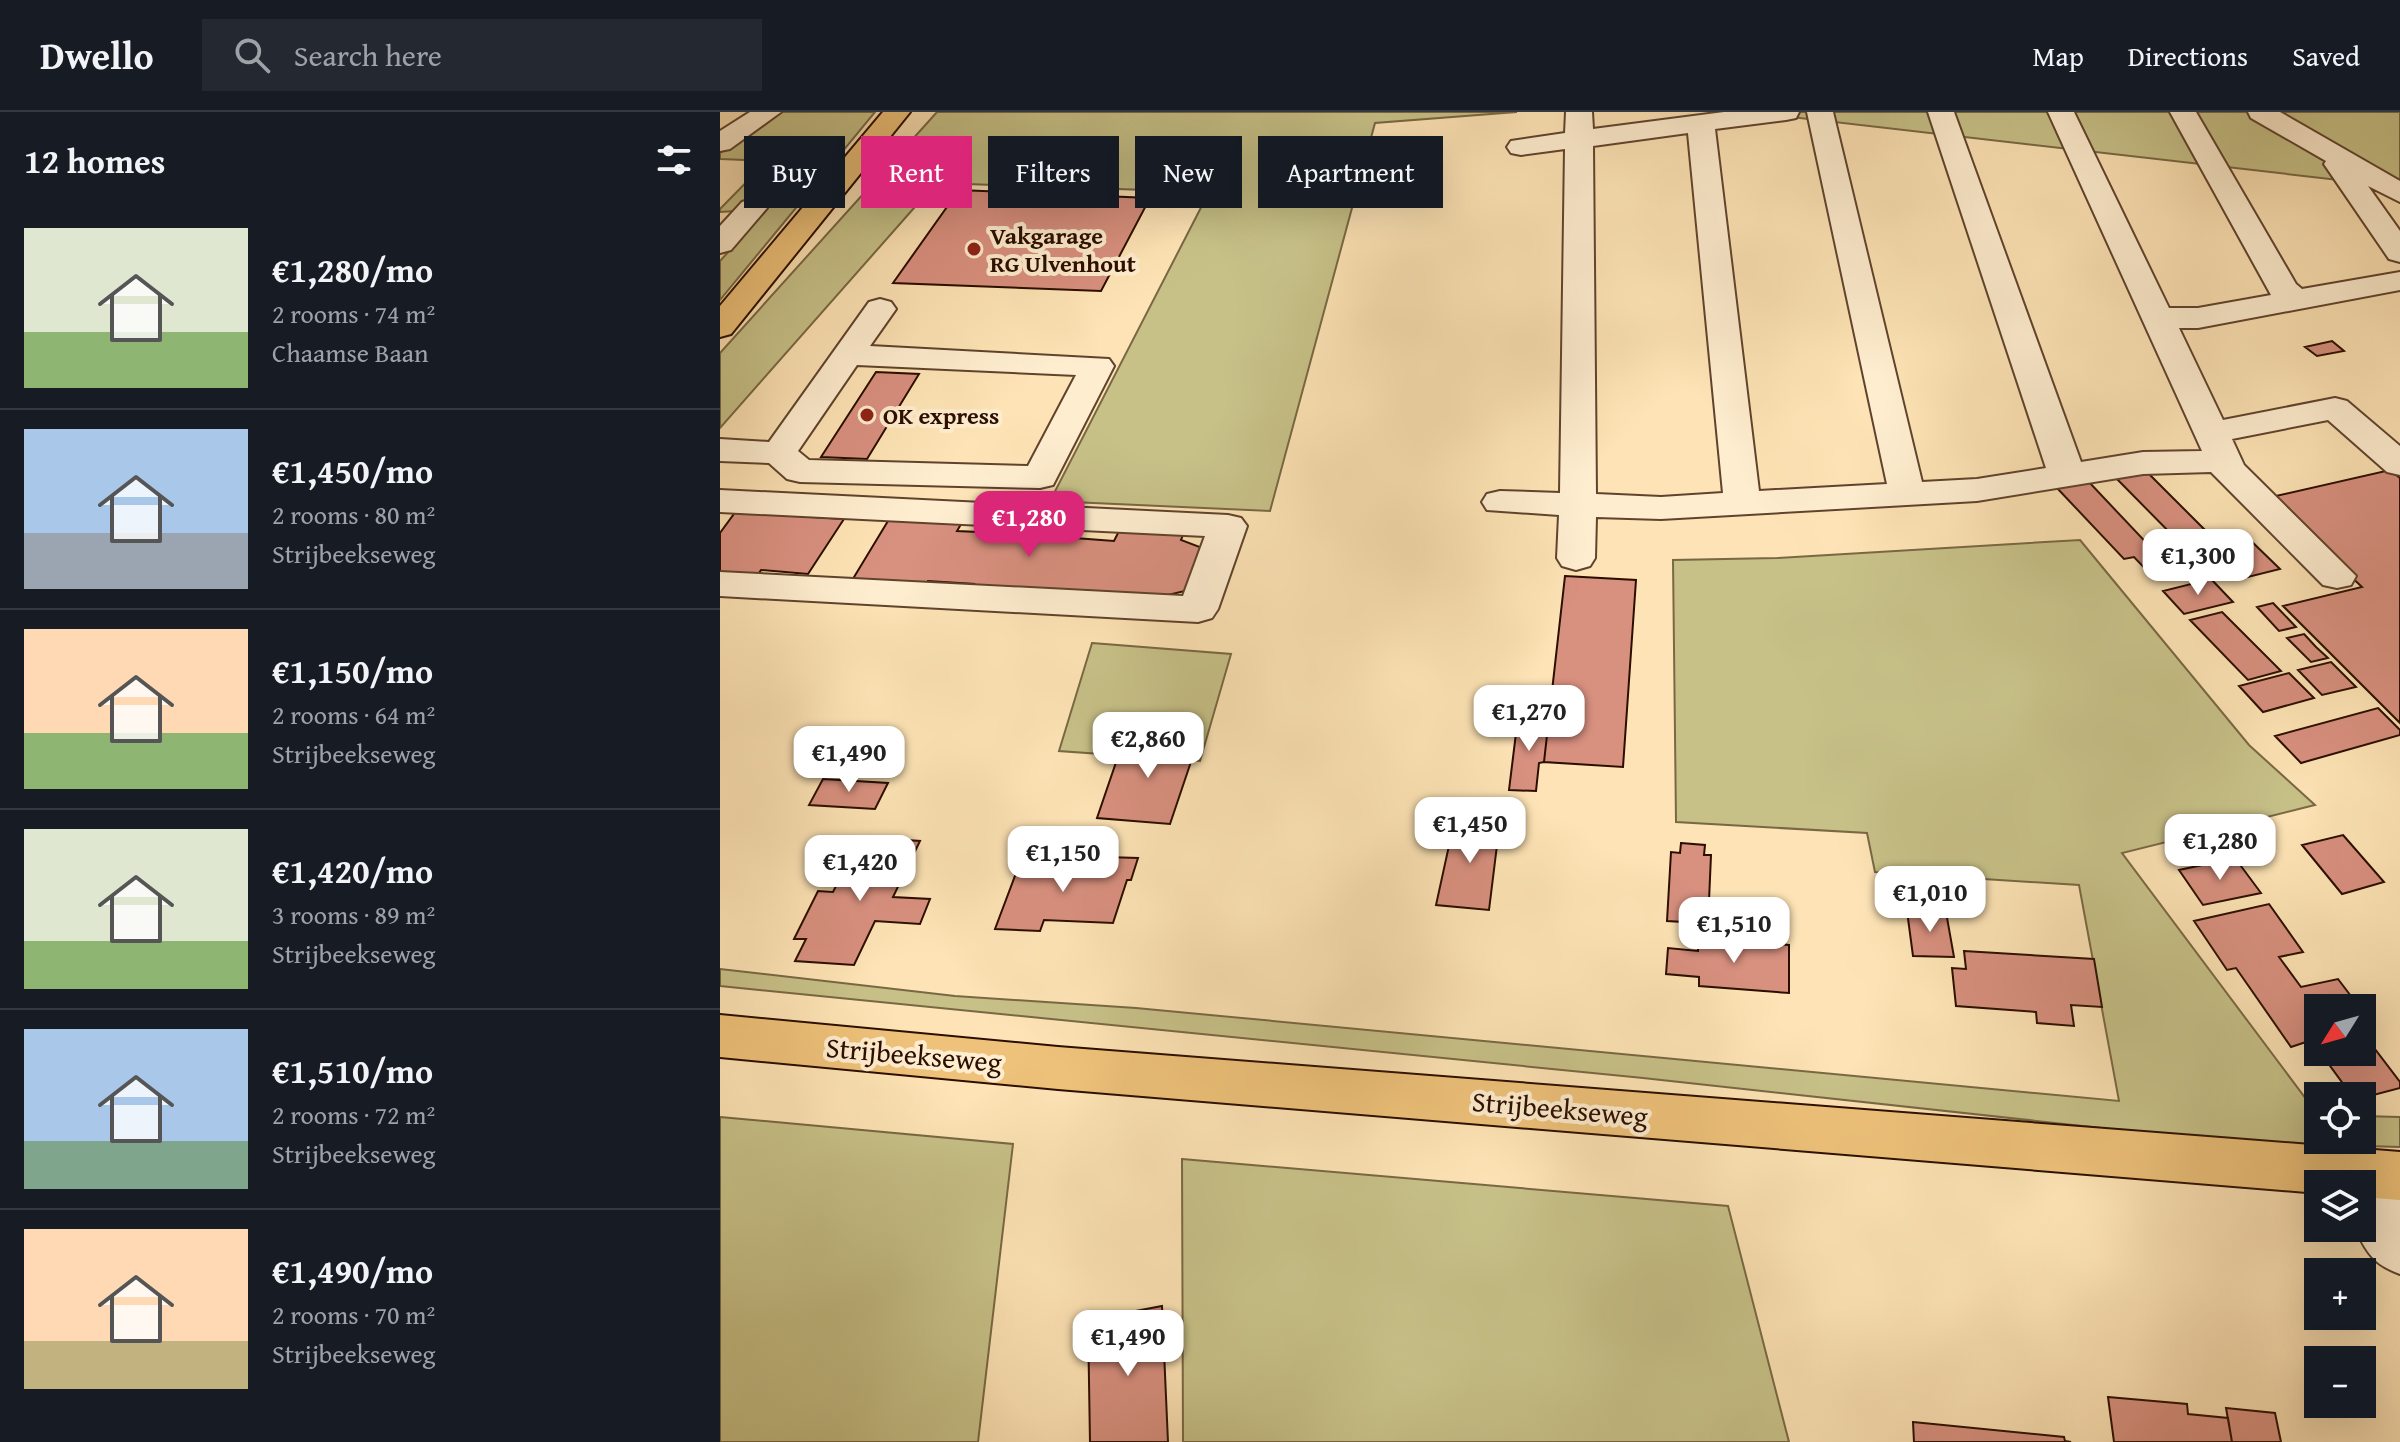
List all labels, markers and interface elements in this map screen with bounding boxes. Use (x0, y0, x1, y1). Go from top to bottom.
search box (202, 19, 762, 91)
text: Dwello (40, 27, 154, 83)
icon: search (230, 33, 274, 77)
text: Search here (294, 33, 442, 77)
text: Map (2032, 35, 2084, 76)
text: Directions (2128, 35, 2248, 76)
text: Saved (2292, 35, 2360, 76)
text: 12 homes (24, 136, 165, 185)
chip: Buy (744, 136, 845, 208)
chip: Rent (861, 136, 972, 208)
chip: Filters (988, 136, 1119, 208)
chip: New (1135, 136, 1242, 208)
chip: Apartment (1258, 136, 1443, 208)
icon: filters (652, 138, 696, 182)
place label: Vakgarage RG Ulvenhout (990, 218, 1136, 281)
marker: Vakgarage RG Ulvenhout (965, 240, 983, 258)
text: €1,280/mo (272, 245, 433, 294)
icon: home (88, 260, 184, 356)
text: 2 rooms · 74 m² (272, 294, 435, 333)
text: Chaamse Baan (272, 333, 429, 372)
place label: OK express (883, 398, 999, 433)
marker: OK express (858, 406, 876, 424)
text: €1,450/mo (272, 446, 433, 495)
icon: home (88, 461, 184, 557)
pin: €1,280 (964, 491, 1094, 559)
text: 2 rooms · 80 m² (272, 495, 435, 534)
text: €1,280 (992, 497, 1066, 536)
pin: €1,300 (2133, 529, 2263, 597)
text: Strijbeekseweg (272, 534, 436, 573)
text: €1,300 (2161, 535, 2235, 574)
text: €1,150/mo (272, 646, 433, 695)
icon: home (88, 661, 184, 757)
pin: €1,270 (1464, 685, 1594, 753)
text: €1,270 (1492, 691, 1566, 730)
text: 2 rooms · 64 m² (272, 695, 435, 734)
pin: €2,860 (1083, 712, 1213, 780)
text: €2,860 (1111, 718, 1185, 757)
pin: €1,490 (784, 726, 914, 794)
text: €1,490 (812, 732, 886, 771)
text: Strijbeekseweg (272, 734, 436, 773)
pin: €1,450 (1405, 797, 1535, 865)
text: €1,450 (1433, 803, 1507, 842)
pin: €1,280 (2155, 814, 2285, 882)
text: €1,280 (2183, 820, 2257, 859)
pin: €1,150 (998, 826, 1128, 894)
text: €1,150 (1026, 832, 1100, 871)
pin: €1,420 (795, 835, 925, 903)
text: €1,420 (823, 841, 897, 880)
text: €1,420/mo (272, 846, 433, 895)
icon: home (88, 861, 184, 957)
pin: €1,010 (1865, 866, 1995, 934)
text: €1,010 (1893, 872, 1967, 911)
text: 3 rooms · 89 m² (272, 895, 435, 934)
pin: €1,510 (1669, 897, 1799, 965)
text: €1,510 (1697, 903, 1771, 942)
text: Strijbeekseweg (272, 934, 436, 973)
north arrow (2304, 994, 2376, 1066)
map controls (2304, 994, 2376, 1418)
street label: Strijbeekseweg (824, 1026, 1004, 1082)
text: €1,510/mo (272, 1046, 433, 1095)
icon: home (88, 1061, 184, 1157)
street label: Strijbeekseweg (1470, 1080, 1650, 1136)
button: locate (2304, 1082, 2376, 1154)
text: 2 rooms · 72 m² (272, 1095, 435, 1134)
text: Strijbeekseweg (272, 1134, 436, 1173)
button: layers (2304, 1170, 2376, 1242)
text: €1,490/mo (272, 1246, 433, 1295)
button: + (2304, 1258, 2376, 1330)
icon: home (88, 1261, 184, 1357)
text: 2 rooms · 70 m² (272, 1295, 435, 1334)
pin: €1,490 (1063, 1310, 1193, 1378)
text: €1,490 (1091, 1316, 1165, 1355)
text: Strijbeekseweg (272, 1334, 436, 1373)
button: − (2304, 1346, 2376, 1418)

